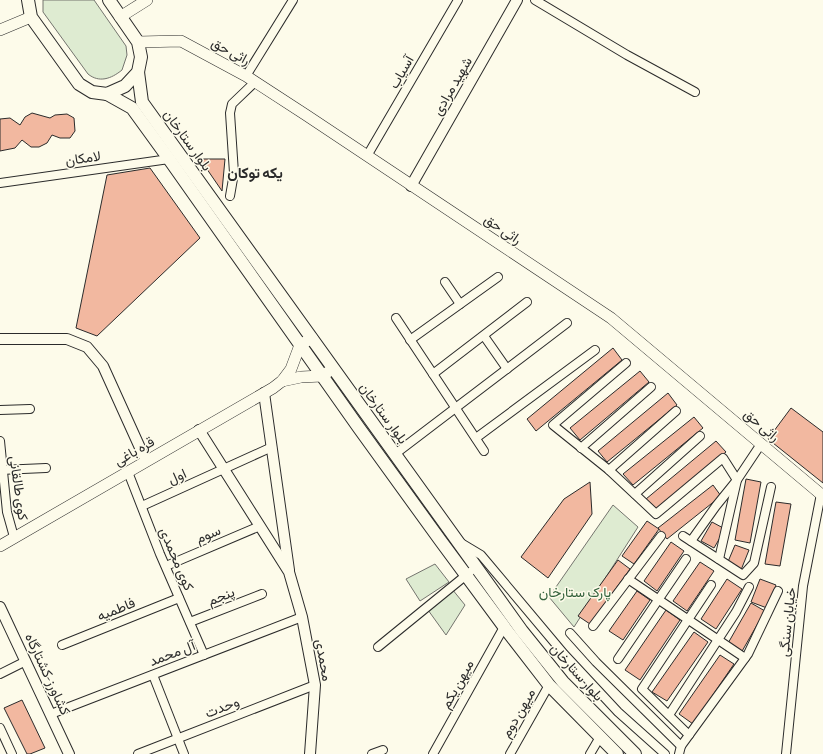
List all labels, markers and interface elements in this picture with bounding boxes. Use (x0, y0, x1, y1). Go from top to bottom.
street label: راثی حق (208, 36, 252, 69)
street label: آسیاب (386, 52, 418, 92)
street label: شهید مرادی (431, 55, 476, 118)
street label: بلوار ستارخان (160, 108, 214, 174)
street label: لامکان (64, 150, 102, 169)
district label: یکه توکان (227, 166, 283, 182)
street label: راثی حق (481, 212, 524, 248)
street label: بلوار ستارخان (356, 381, 410, 447)
street label: راثی حق (740, 407, 782, 445)
street label: قره باغی (112, 435, 157, 470)
street label: کوی طالقانی (6, 455, 29, 522)
street label: اول (166, 467, 189, 489)
street label: سوم (194, 523, 223, 547)
street label: کوی محمدی (156, 526, 196, 593)
street label: پنجم (206, 585, 237, 610)
park label: پارک ستارخان (539, 586, 611, 602)
street label: خیابان سنگی (776, 587, 800, 658)
street label: فاطمیه (95, 596, 137, 624)
street label: کشاورز-کشتارگاه (21, 631, 73, 718)
street label: آل محمد (147, 637, 200, 671)
street label: محمدی (311, 638, 334, 682)
street label: بلوار ستارخان (546, 641, 605, 705)
street label: میهن یکم (439, 658, 478, 712)
street label: میهن دوم (499, 687, 539, 741)
street label: وحدت (203, 695, 242, 722)

